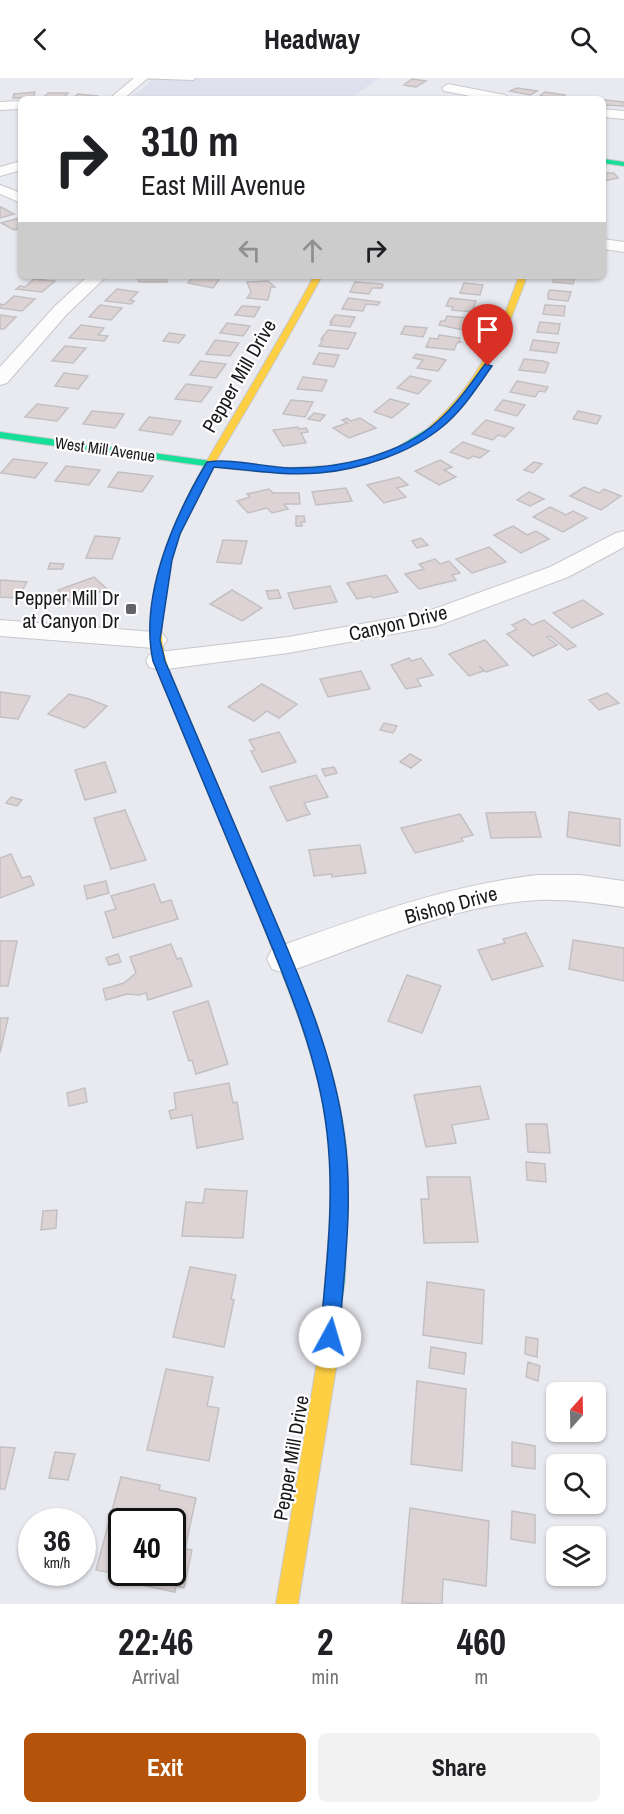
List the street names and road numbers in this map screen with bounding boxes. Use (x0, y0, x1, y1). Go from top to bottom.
street label: Pepper Mill Drive (195, 314, 282, 437)
street label: West Mill Avenue (53, 431, 157, 467)
street label: Canyon Drive (346, 598, 450, 647)
street label: Bishop Drive (402, 879, 500, 930)
street label: Pepper Mill Drive (266, 1393, 315, 1523)

